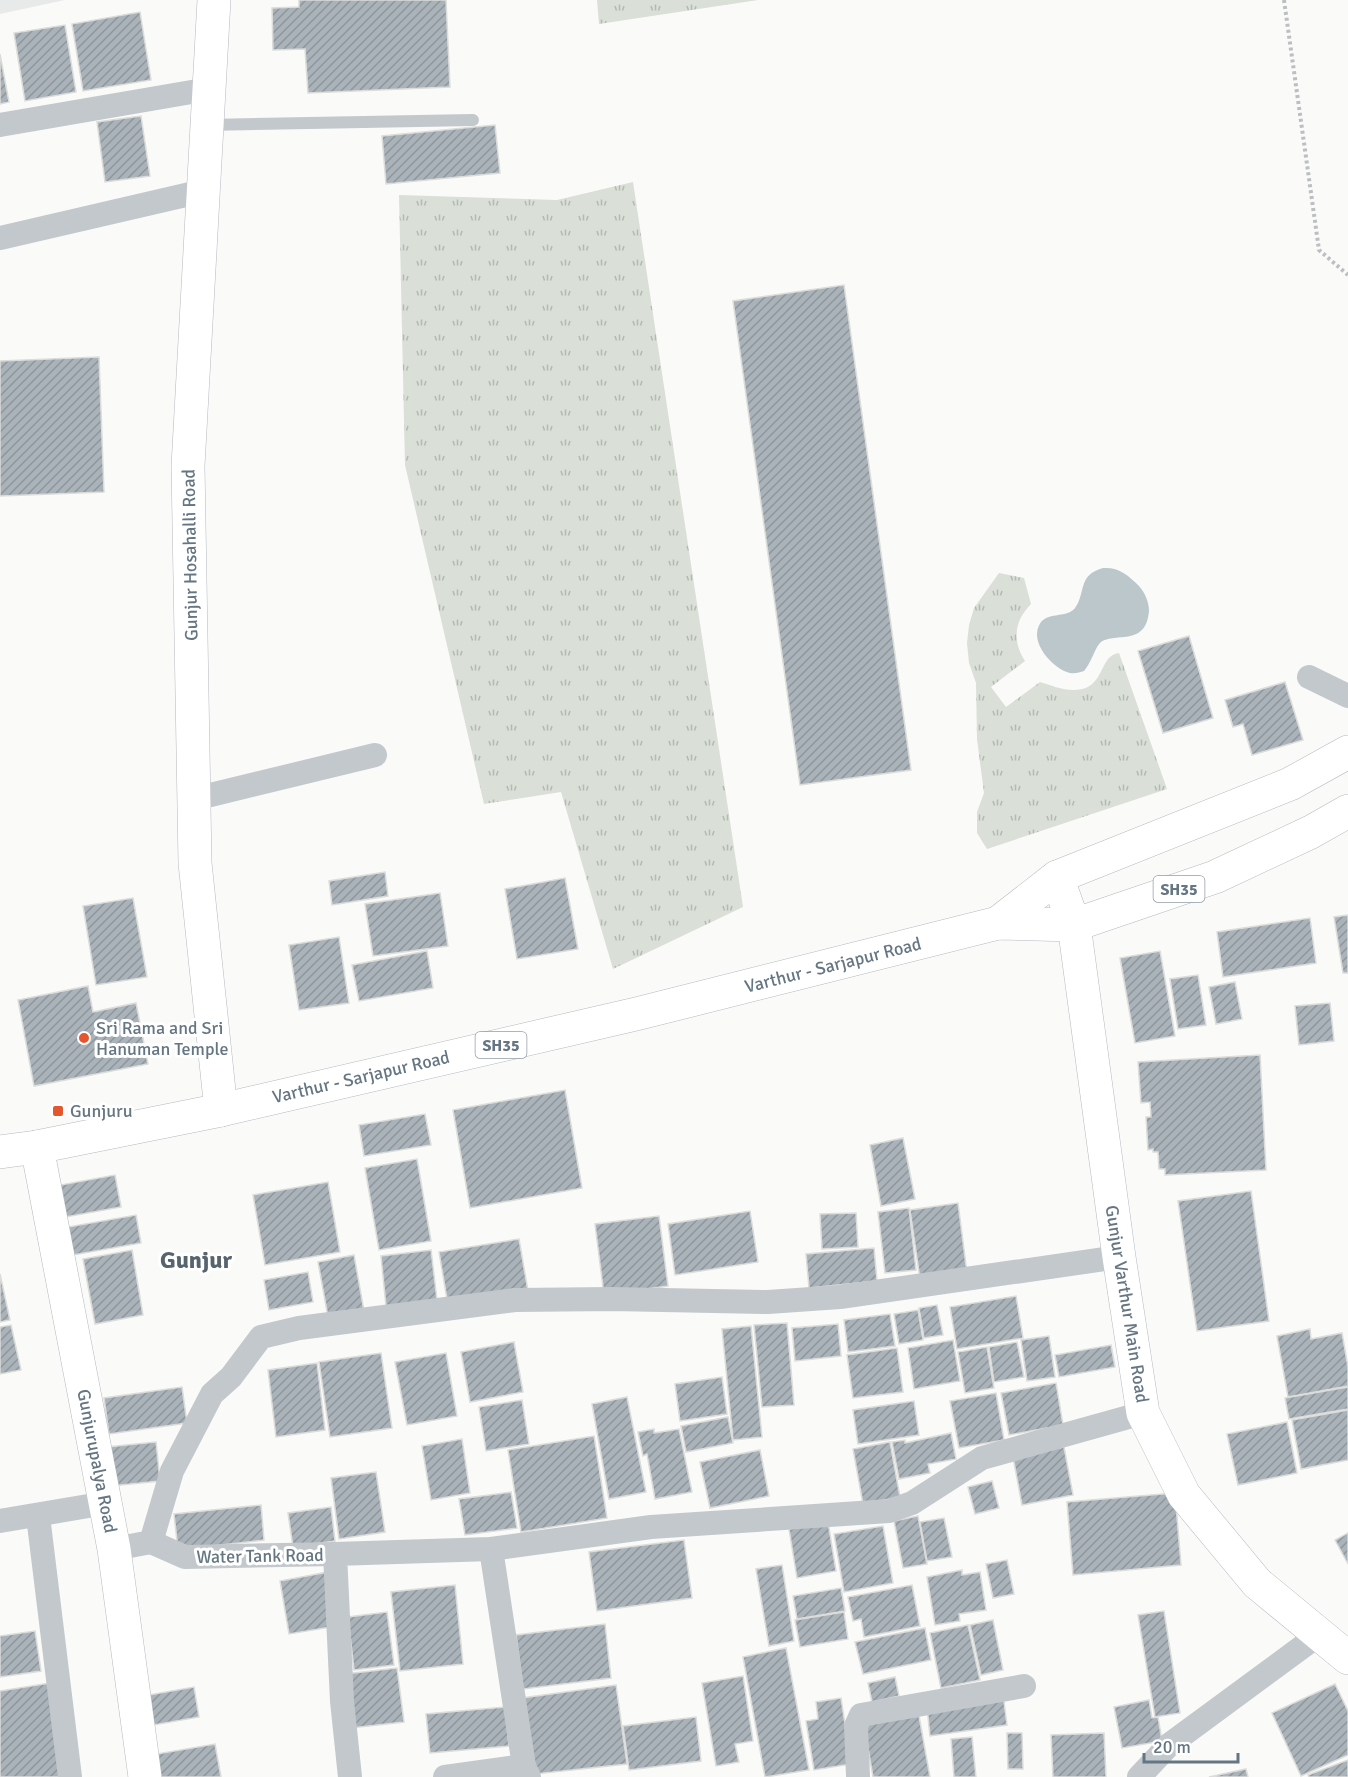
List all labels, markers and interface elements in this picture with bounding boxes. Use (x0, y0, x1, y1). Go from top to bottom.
street label: Gunjur Hosahalli Road (178, 469, 202, 641)
road number: SH35 (1154, 876, 1204, 902)
street label: Varthur - Sarjapur Road (742, 932, 924, 998)
place label: Sri Rama and Sri Hanuman Temple (96, 1017, 229, 1060)
marker: Sri Rama and Sri Hanuman Temple (77, 1031, 91, 1045)
road number: SH35 (476, 1032, 526, 1058)
street label: Varthur - Sarjapur Road (270, 1046, 452, 1108)
place label: Gunjuru (70, 1100, 133, 1122)
marker: Gunjuru (51, 1104, 65, 1118)
street label: Gunjur Varthur Main Road (1101, 1204, 1153, 1404)
district label: Gunjur (160, 1245, 232, 1275)
street label: Gunjurupalya Road (72, 1387, 122, 1535)
street label: Water Tank Road (196, 1544, 324, 1568)
scale bar (1144, 1726, 1238, 1764)
text: 20 m (1153, 1736, 1191, 1758)

